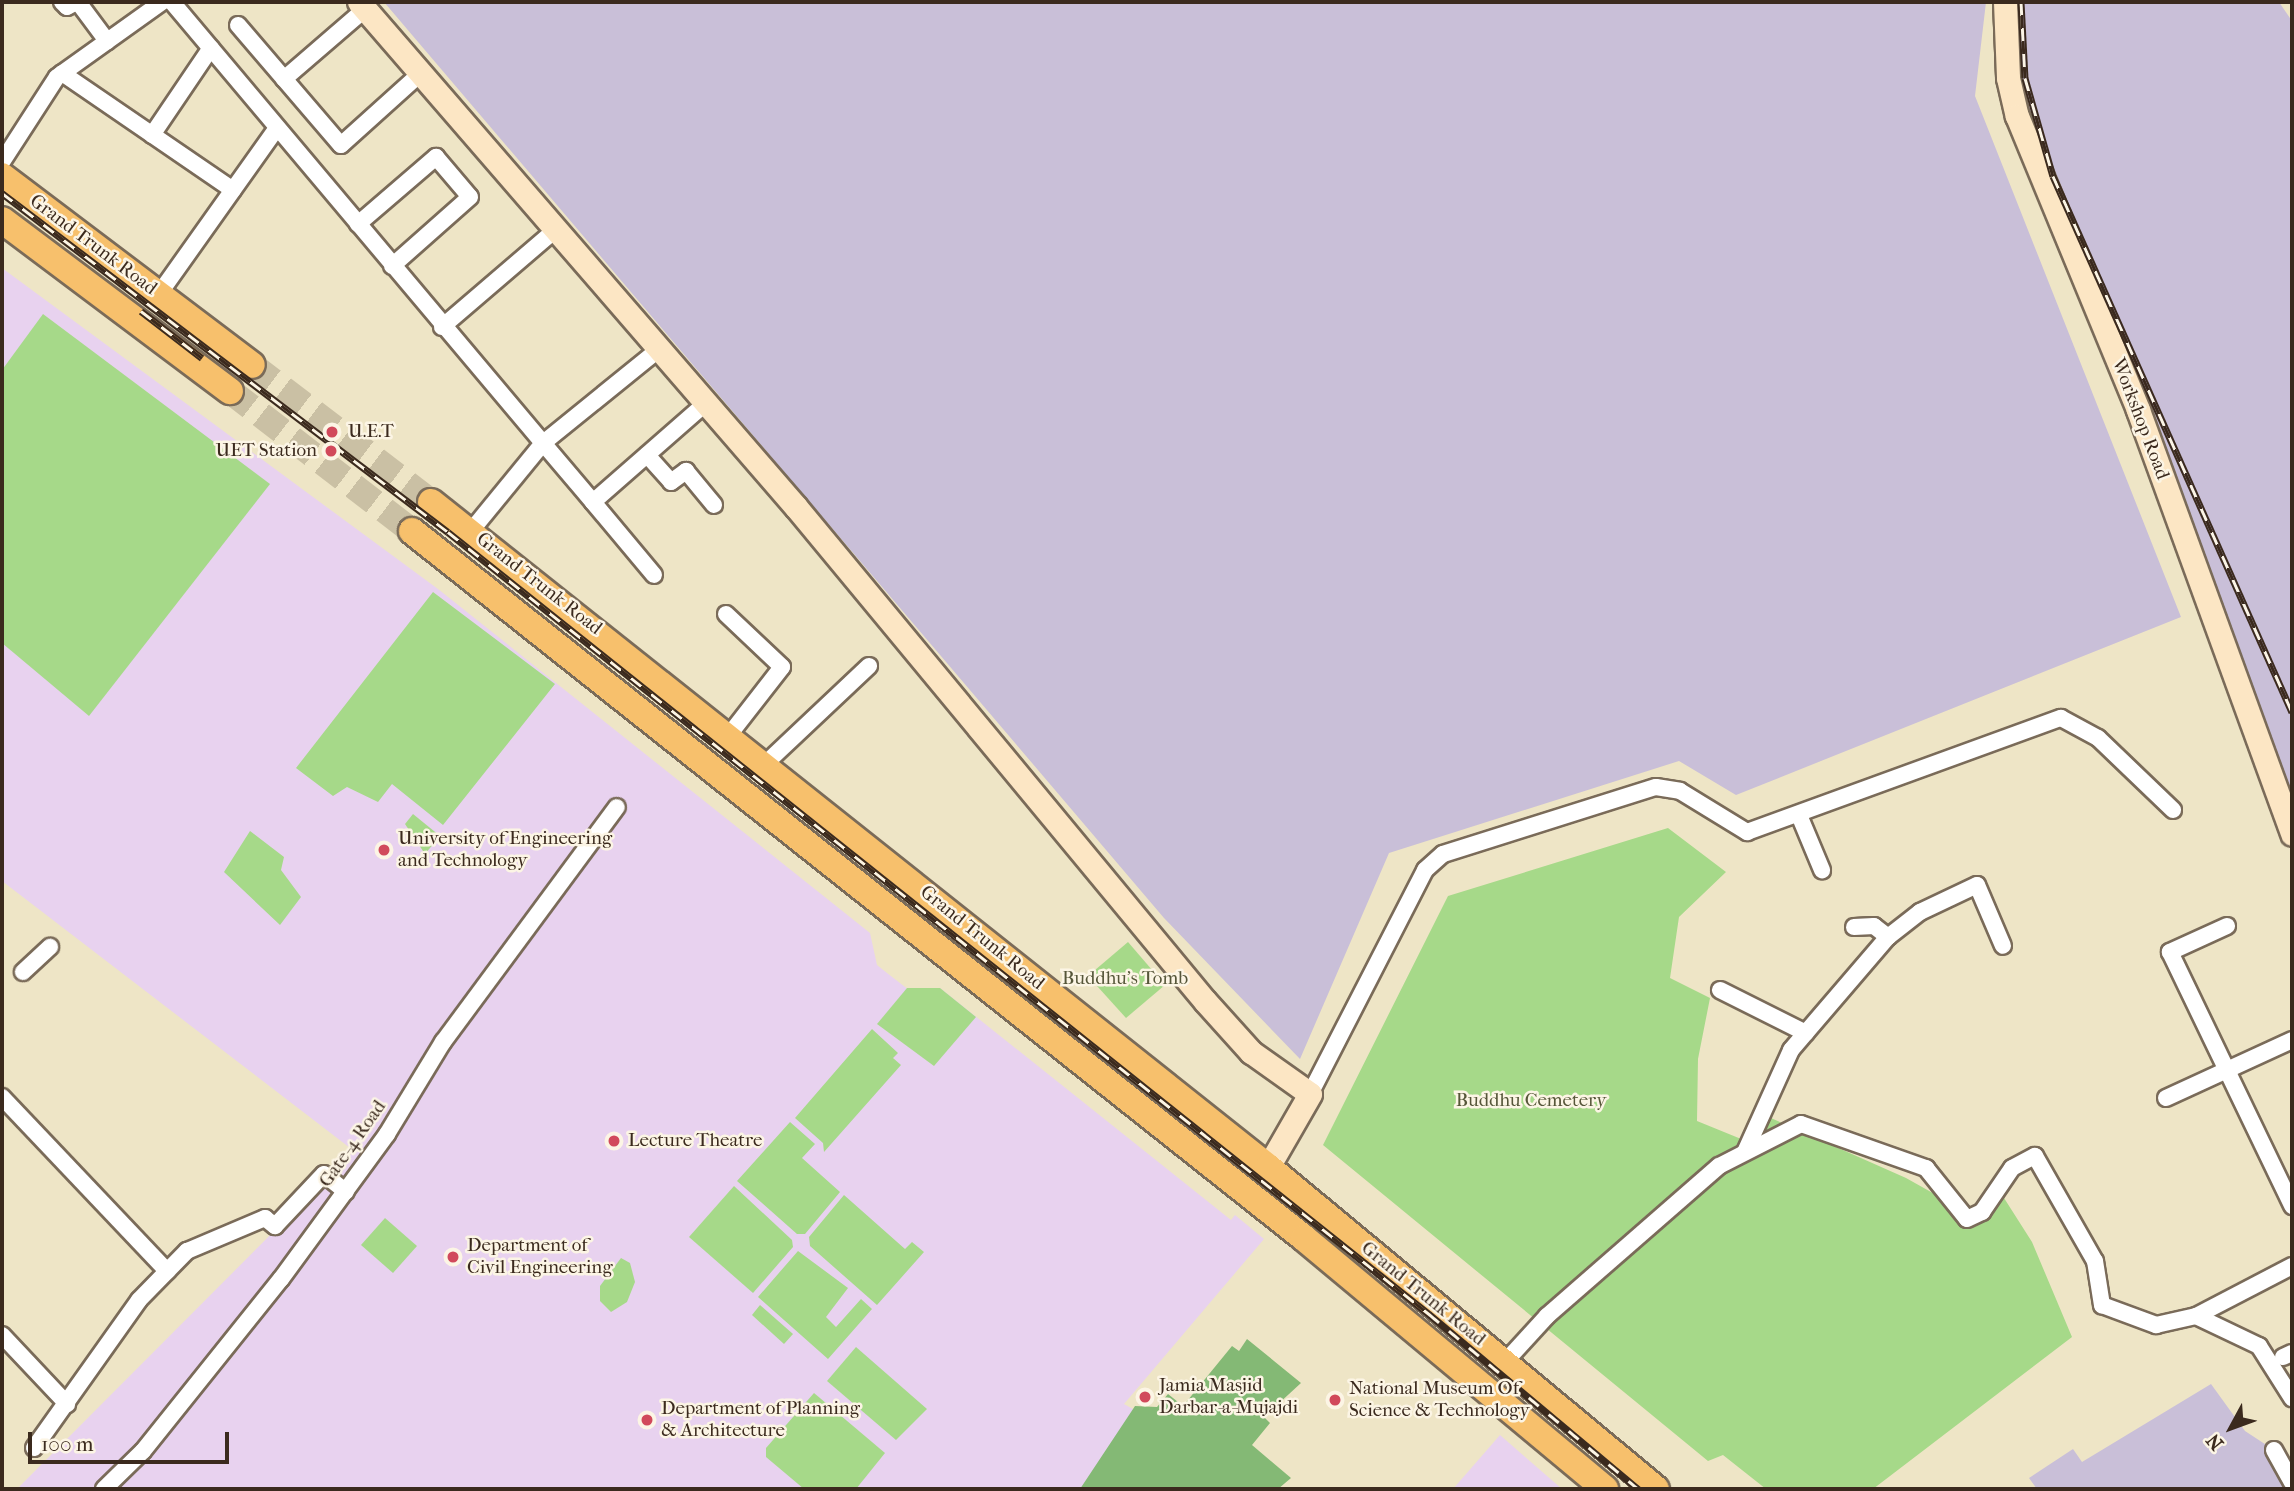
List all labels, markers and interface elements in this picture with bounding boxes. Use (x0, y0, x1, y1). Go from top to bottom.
street label: Grand Trunk Road (25, 190, 161, 300)
street label: Workshop Road (2106, 355, 2174, 483)
place label: U.E.T (348, 421, 394, 443)
marker: U.E.T (322, 422, 342, 442)
place label: UET Station (216, 440, 317, 462)
marker: UET Station (323, 443, 339, 459)
street label: Grand Trunk Road (472, 528, 606, 640)
place label: University of Engineering and Technology (398, 828, 612, 872)
marker: University of Engineering and Technology (376, 842, 392, 858)
street label: Grand Trunk Road (915, 881, 1049, 995)
park label: Buddhu's Tomb (1062, 968, 1188, 990)
park label: Buddhu Cemetery (1456, 1090, 1606, 1112)
street label: Gate-4 Road (315, 1096, 391, 1192)
place label: Lecture Theatre (628, 1130, 762, 1152)
marker: Lecture Theatre (606, 1133, 622, 1149)
place label: Department of Civil Engineering (467, 1235, 613, 1279)
street label: Grand Trunk Road (1356, 1237, 1490, 1351)
marker: Department of Civil Engineering (445, 1249, 461, 1265)
place label: Jamia Masjid Darbar-a-Mujajdi (1159, 1375, 1298, 1419)
place label: National Museum Of Science & Technology (1349, 1378, 1530, 1422)
marker: Jamia Masjid Darbar-a-Mujajdi (1137, 1389, 1153, 1405)
marker: National Museum Of Science & Technology (1327, 1392, 1343, 1408)
north arrow (2196, 1393, 2266, 1463)
place label: Department of Planning & Architecture (661, 1398, 860, 1442)
marker: Department of Planning & Architecture (639, 1412, 655, 1428)
scale bar (32, 1418, 233, 1462)
text: N (2202, 1429, 2228, 1454)
text: 100 m (41, 1432, 94, 1456)

